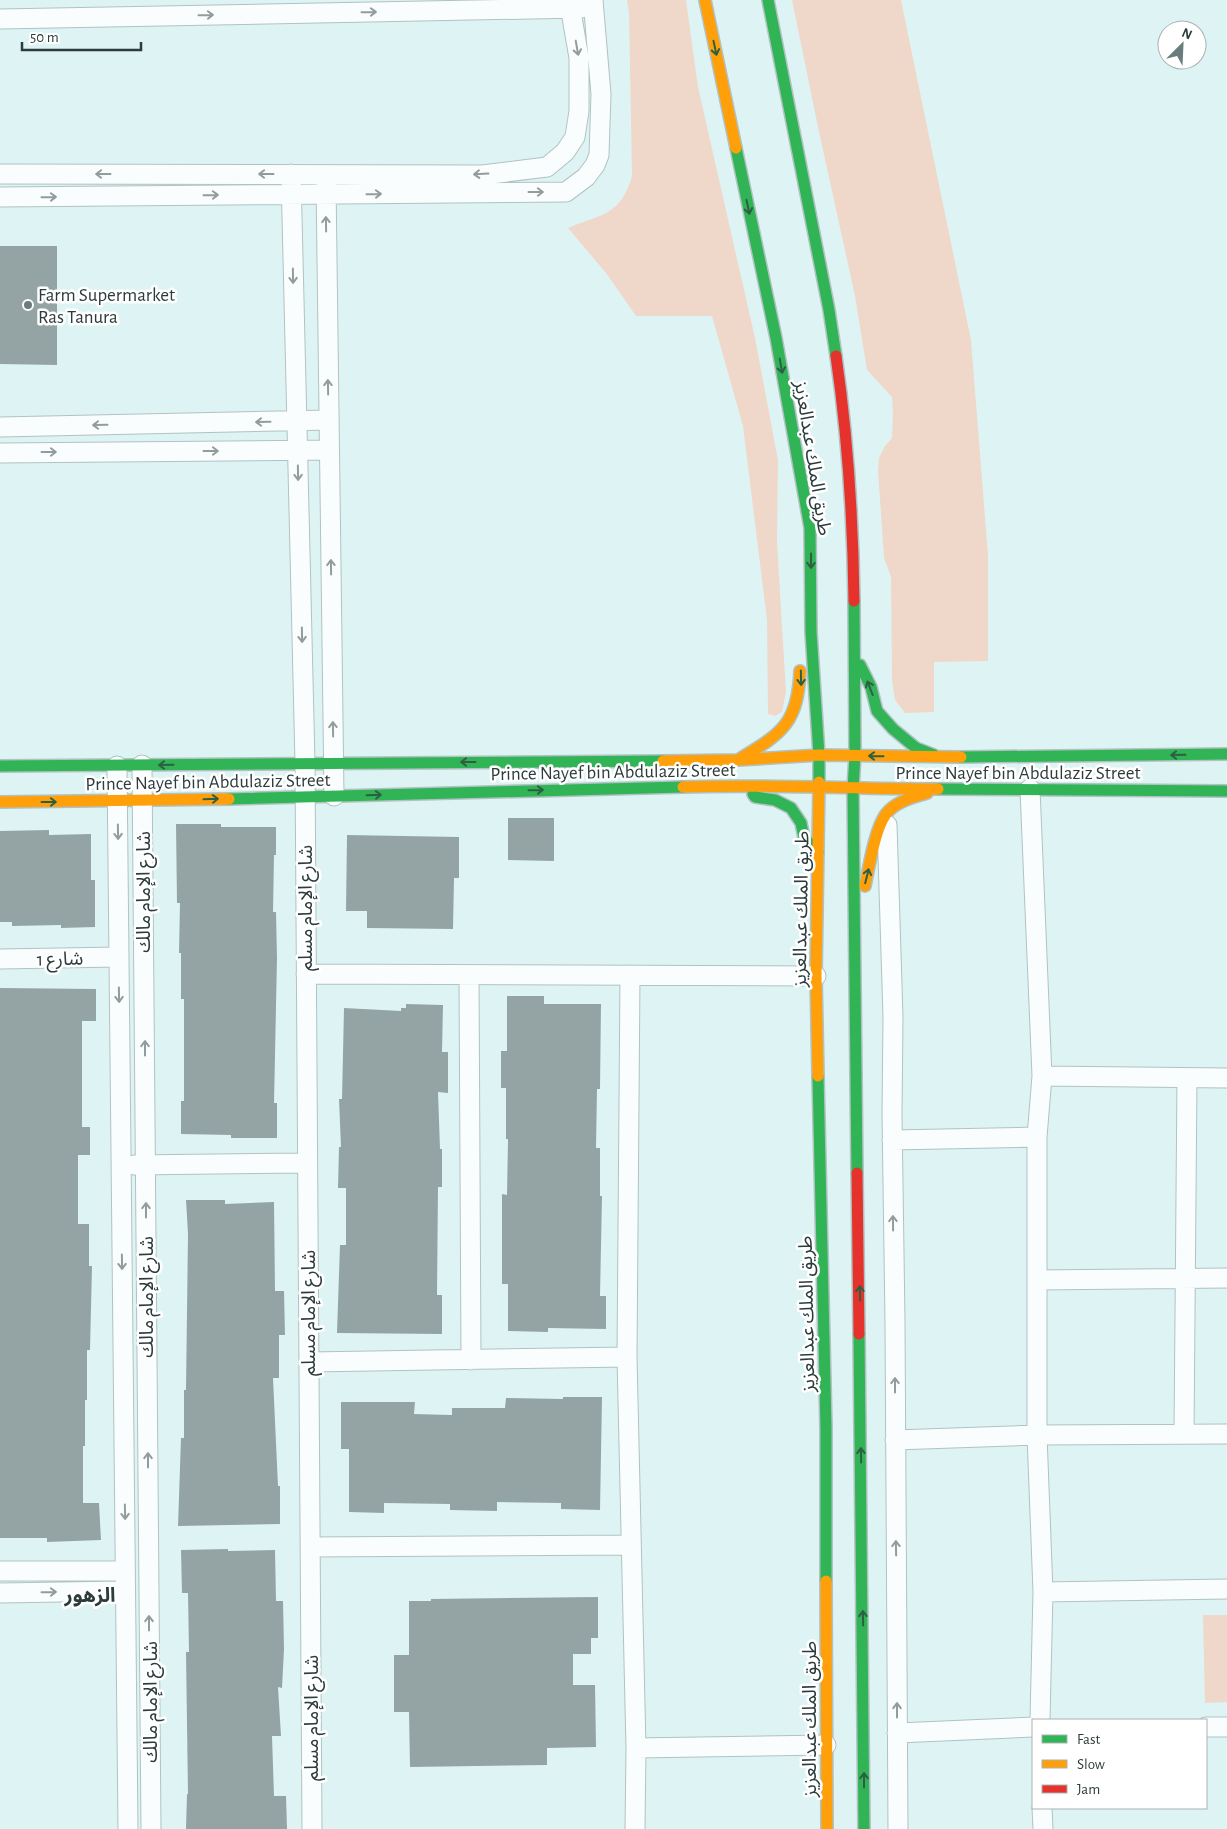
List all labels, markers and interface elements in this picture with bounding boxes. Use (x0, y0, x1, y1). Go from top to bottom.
one-way arrow (360, 7, 376, 17)
one-way arrow (198, 10, 214, 20)
scale bar (22, 20, 141, 52)
north arrow (1157, 20, 1207, 70)
text: N (1180, 26, 1194, 42)
text: 50 m (30, 30, 59, 45)
one-way arrow (710, 39, 720, 55)
one-way arrow (573, 40, 583, 56)
one-way arrow (95, 169, 112, 179)
one-way arrow (258, 169, 274, 179)
one-way arrow (473, 170, 489, 179)
one-way arrow (528, 188, 544, 197)
one-way arrow (365, 189, 381, 199)
one-way arrow (203, 191, 219, 200)
one-way arrow (40, 192, 56, 202)
one-way arrow (744, 198, 753, 214)
one-way arrow (321, 217, 331, 233)
one-way arrow (289, 267, 298, 283)
place label: Farm Supermarket Ras Tanura (38, 286, 175, 327)
marker: Farm Supermarket Ras Tanura (22, 299, 34, 311)
one-way arrow (777, 357, 787, 373)
street label: طريق الملك عبدالعزيز (790, 378, 834, 537)
one-way arrow (324, 379, 333, 395)
one-way arrow (255, 417, 271, 427)
one-way arrow (92, 420, 108, 430)
one-way arrow (202, 446, 219, 456)
one-way arrow (40, 447, 56, 457)
one-way arrow (293, 464, 303, 481)
one-way arrow (806, 552, 816, 568)
one-way arrow (326, 559, 336, 576)
one-way arrow (297, 627, 307, 643)
one-way arrow (796, 670, 805, 686)
one-way arrow (865, 681, 874, 696)
one-way arrow (328, 722, 338, 738)
one-way arrow (1171, 750, 1187, 759)
one-way arrow (868, 751, 884, 761)
one-way arrow (461, 757, 477, 767)
one-way arrow (158, 760, 174, 770)
street label: Prince Nayef bin Abdulaziz Street (490, 761, 736, 784)
street label: Prince Nayef bin Abdulaziz Street (895, 764, 1141, 783)
street label: Prince Nayef bin Abdulaziz Street (85, 771, 331, 794)
one-way arrow (528, 785, 544, 795)
one-way arrow (365, 790, 381, 799)
one-way arrow (202, 794, 219, 804)
one-way arrow (40, 797, 56, 807)
one-way arrow (113, 824, 123, 840)
street label: شارع الإمام مالك (135, 831, 158, 953)
street label: طريق الملك عبدالعزيز (791, 831, 813, 988)
street label: شارع الإمام مسلم (297, 845, 320, 971)
one-way arrow (863, 869, 872, 885)
street label: شارع 1 (37, 950, 84, 972)
one-way arrow (115, 986, 124, 1002)
one-way arrow (140, 1040, 150, 1056)
one-way arrow (141, 1203, 151, 1219)
one-way arrow (889, 1215, 898, 1231)
street label: طريق الملك عبدالعزيز (797, 1235, 819, 1393)
street label: شارع الإمام مالك (138, 1236, 161, 1358)
street label: شارع الإمام مسلم (300, 1250, 323, 1376)
one-way arrow (117, 1254, 127, 1270)
one-way arrow (855, 1285, 865, 1302)
one-way arrow (890, 1378, 900, 1394)
one-way arrow (857, 1448, 866, 1464)
one-way arrow (143, 1453, 153, 1469)
one-way arrow (120, 1504, 130, 1520)
one-way arrow (892, 1540, 901, 1556)
district label: الزهور (63, 1586, 116, 1607)
one-way arrow (40, 1587, 56, 1597)
one-way arrow (858, 1610, 868, 1626)
one-way arrow (144, 1615, 154, 1632)
street label: شارع الإمام مالك (142, 1641, 165, 1763)
street label: طريق الملك عبدالعزيز (801, 1641, 821, 1798)
street label: شارع الإمام مسلم (303, 1655, 326, 1781)
one-way arrow (892, 1703, 902, 1719)
legend (1032, 1719, 1207, 1809)
text: Fast (1077, 1732, 1101, 1747)
text: Slow (1077, 1757, 1105, 1772)
one-way arrow (859, 1773, 869, 1789)
text: Jam (1077, 1782, 1100, 1797)

